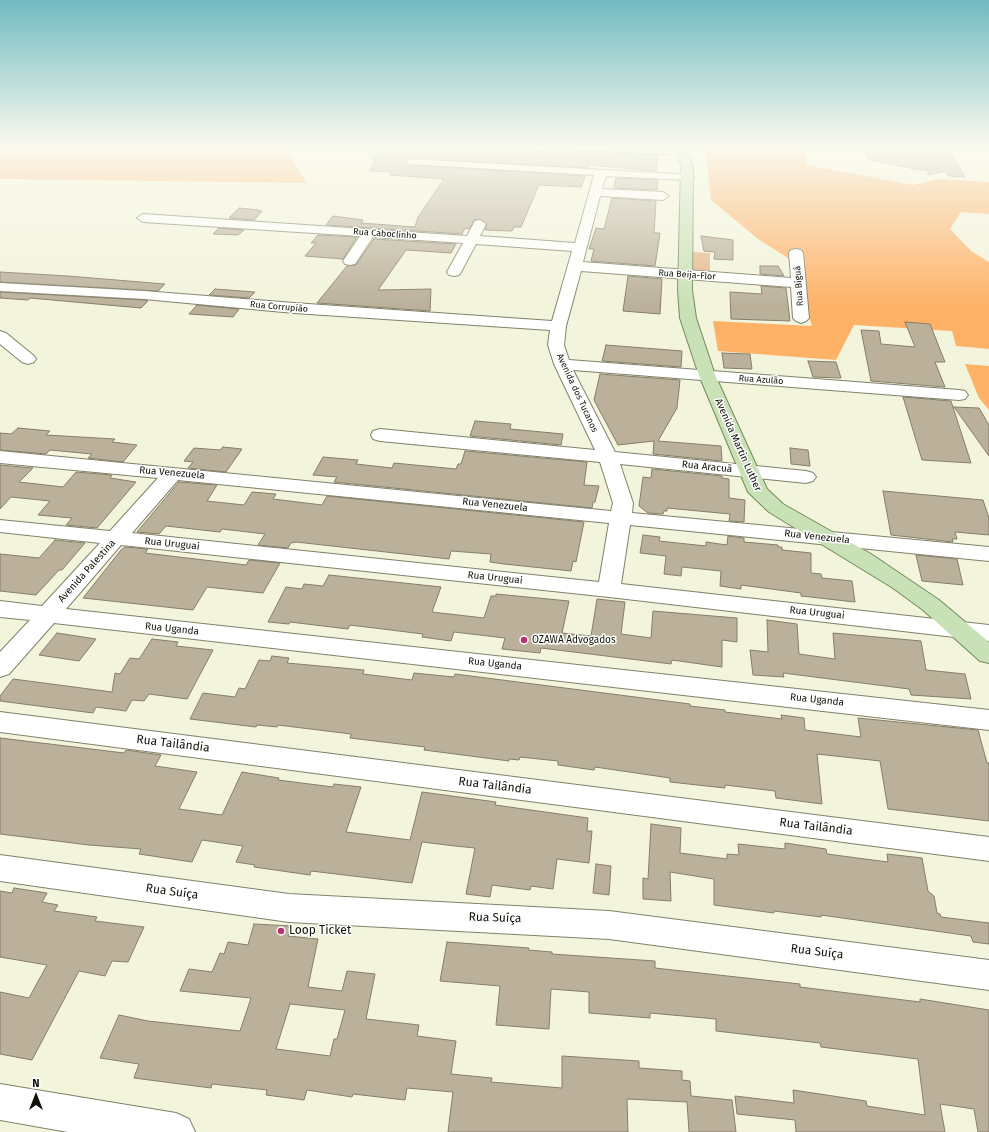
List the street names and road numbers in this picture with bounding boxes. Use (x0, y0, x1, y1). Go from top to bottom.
street label: Rua Caboclinho (353, 226, 417, 242)
street label: Rua Biguá (792, 265, 806, 307)
street label: Rua Beija-Flor (658, 268, 716, 282)
street label: Rua Corrupião (249, 299, 309, 315)
street label: Avenida dos Tucanos (554, 352, 600, 434)
street label: Rua Azulão (738, 373, 784, 387)
street label: Avenida Martin Luther (712, 397, 764, 493)
street label: Rua Aracuã (681, 458, 733, 476)
street label: Rua Venezuela (139, 464, 205, 482)
street label: Rua Venezuela (462, 496, 528, 514)
street label: Rua Venezuela (784, 528, 850, 546)
street label: Rua Uruguai (144, 535, 200, 553)
street label: Avenida Palestina (56, 537, 118, 605)
street label: Rua Uruguai (467, 569, 523, 587)
street label: Rua Uruguai (789, 604, 845, 622)
street label: Rua Uganda (144, 620, 200, 638)
street label: Rua Uganda (467, 655, 523, 673)
street label: Rua Uganda (789, 691, 845, 709)
street label: Rua Tailândia (136, 732, 210, 756)
street label: Rua Tailândia (458, 774, 532, 798)
street label: Rua Tailândia (779, 815, 853, 839)
street label: Rua Suíça (145, 881, 199, 903)
street label: Rua Suíça (468, 910, 522, 926)
street label: Rua Suíça (790, 942, 844, 962)

